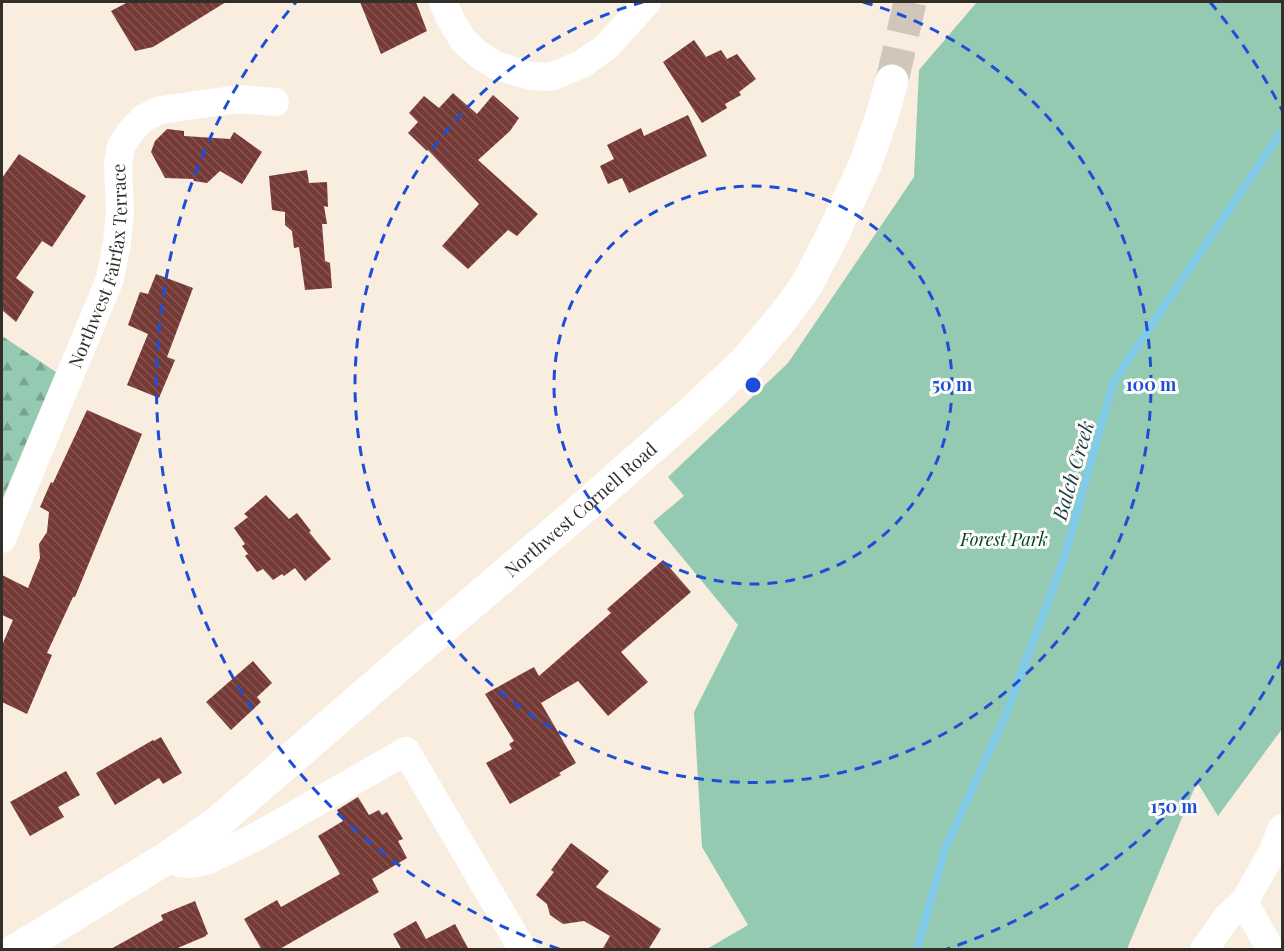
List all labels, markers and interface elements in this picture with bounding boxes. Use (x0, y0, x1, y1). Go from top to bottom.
street label: Northwest Fairfax Terrace (62, 163, 132, 371)
text: 50 m (932, 372, 973, 396)
text: 100 m (1126, 372, 1177, 396)
centre of rings (743, 375, 763, 395)
water label: Balch Creek (1045, 417, 1099, 524)
street label: Northwest Cornell Road (499, 436, 662, 582)
park label: Forest Park (959, 527, 1048, 551)
text: 150 m (1150, 794, 1198, 818)

